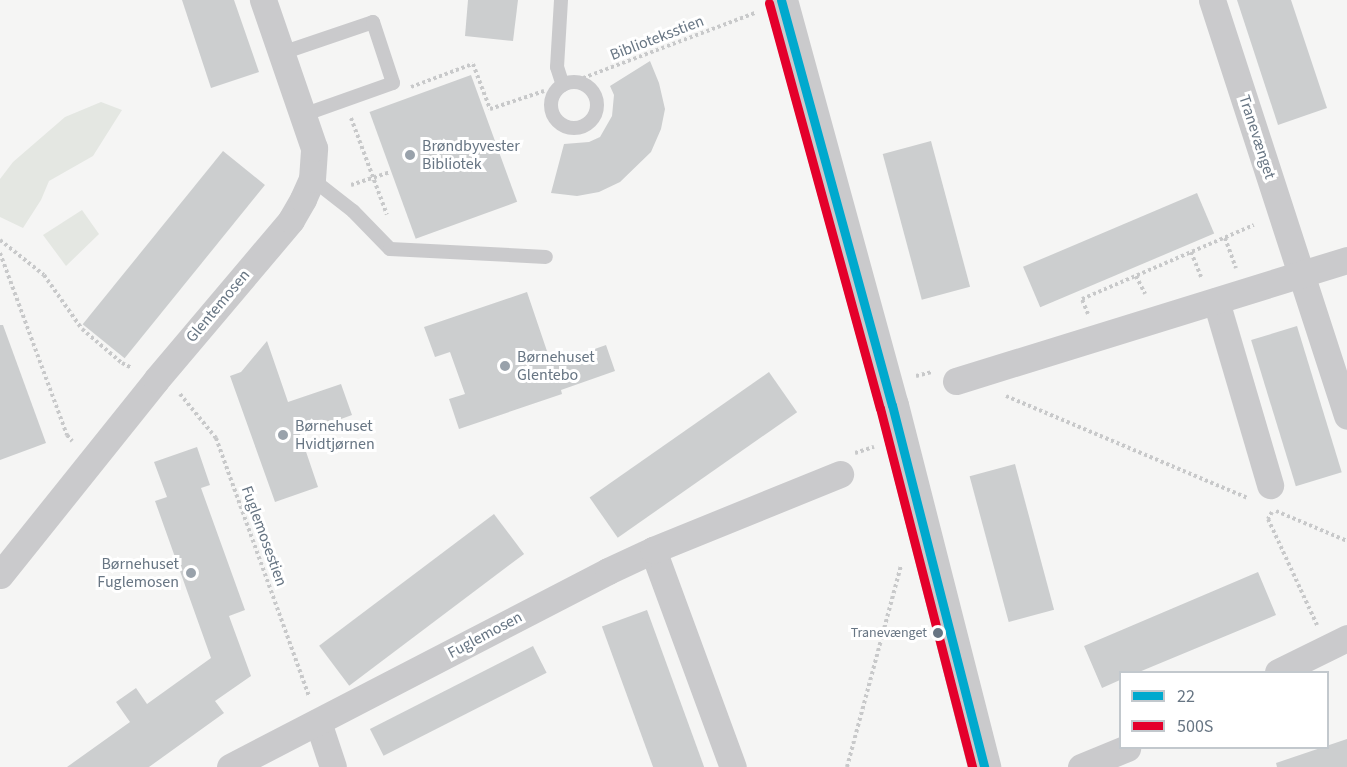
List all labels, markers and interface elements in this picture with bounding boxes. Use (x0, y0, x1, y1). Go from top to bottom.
street label: Biblioteksstien (607, 11, 707, 65)
street label: Tranevænget (1234, 93, 1280, 181)
place label: Brøndbyvester Bibliotek (422, 136, 520, 174)
marker: Brøndbyvester Bibliotek (403, 148, 417, 162)
street label: Glentemosen (182, 266, 254, 346)
place label: Børnehuset Glentebo (517, 347, 595, 385)
marker: Børnehuset Glentebo (498, 359, 512, 373)
place label: Børnehuset Hvidtjørnen (295, 416, 375, 454)
marker: Børnehuset Hvidtjørnen (276, 428, 290, 442)
street label: Fuglemosestien (237, 483, 291, 589)
place label: Børnehuset Fuglemosen (97, 554, 179, 592)
marker: Børnehuset Fuglemosen (184, 566, 198, 580)
street label: Fuglemosen (444, 607, 526, 663)
place label: Tranevænget (851, 625, 927, 641)
marker: Tranevænget (932, 627, 944, 639)
legend (1119, 671, 1329, 749)
text: 22 (1177, 684, 1195, 709)
text: 500S (1177, 714, 1213, 739)

